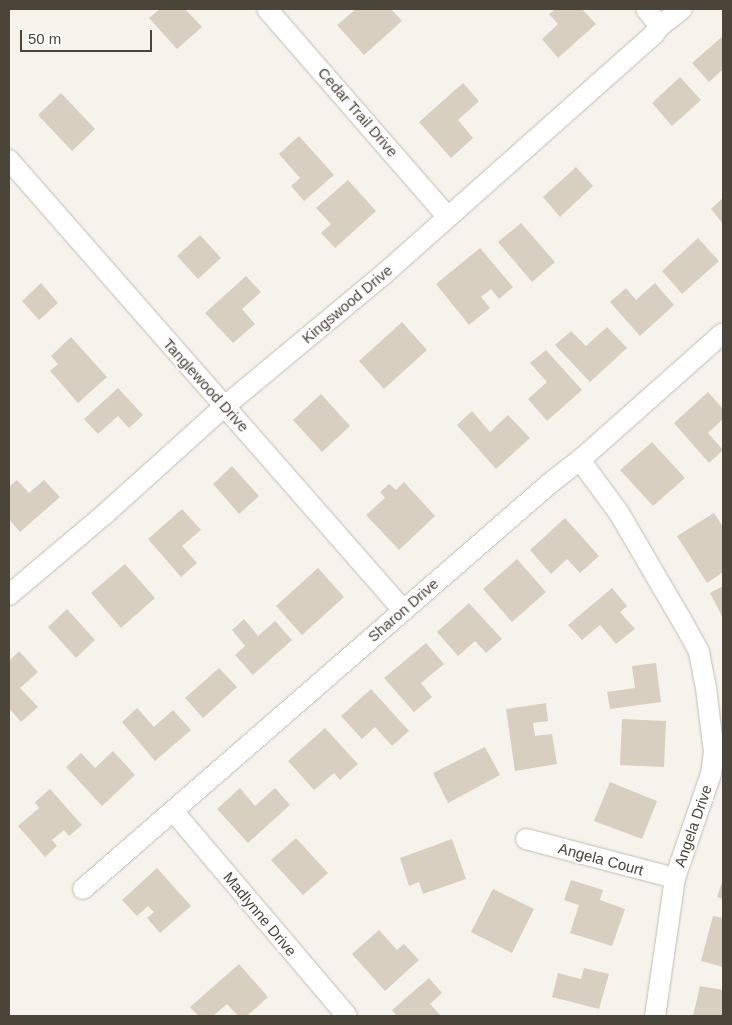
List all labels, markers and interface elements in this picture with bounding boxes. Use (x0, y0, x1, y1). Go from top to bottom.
scale bar (22, 20, 155, 52)
text: 50 m (28, 30, 61, 47)
street label: Cedar Trail Drive (314, 64, 402, 160)
street label: Kingswood Drive (298, 261, 396, 347)
street label: Tanglewood Drive (159, 335, 253, 435)
street label: Sharon Drive (364, 574, 442, 646)
street label: Angela Drive (671, 782, 715, 870)
street label: Angela Court (556, 839, 646, 879)
street label: Madlynne Drive (220, 868, 300, 960)

